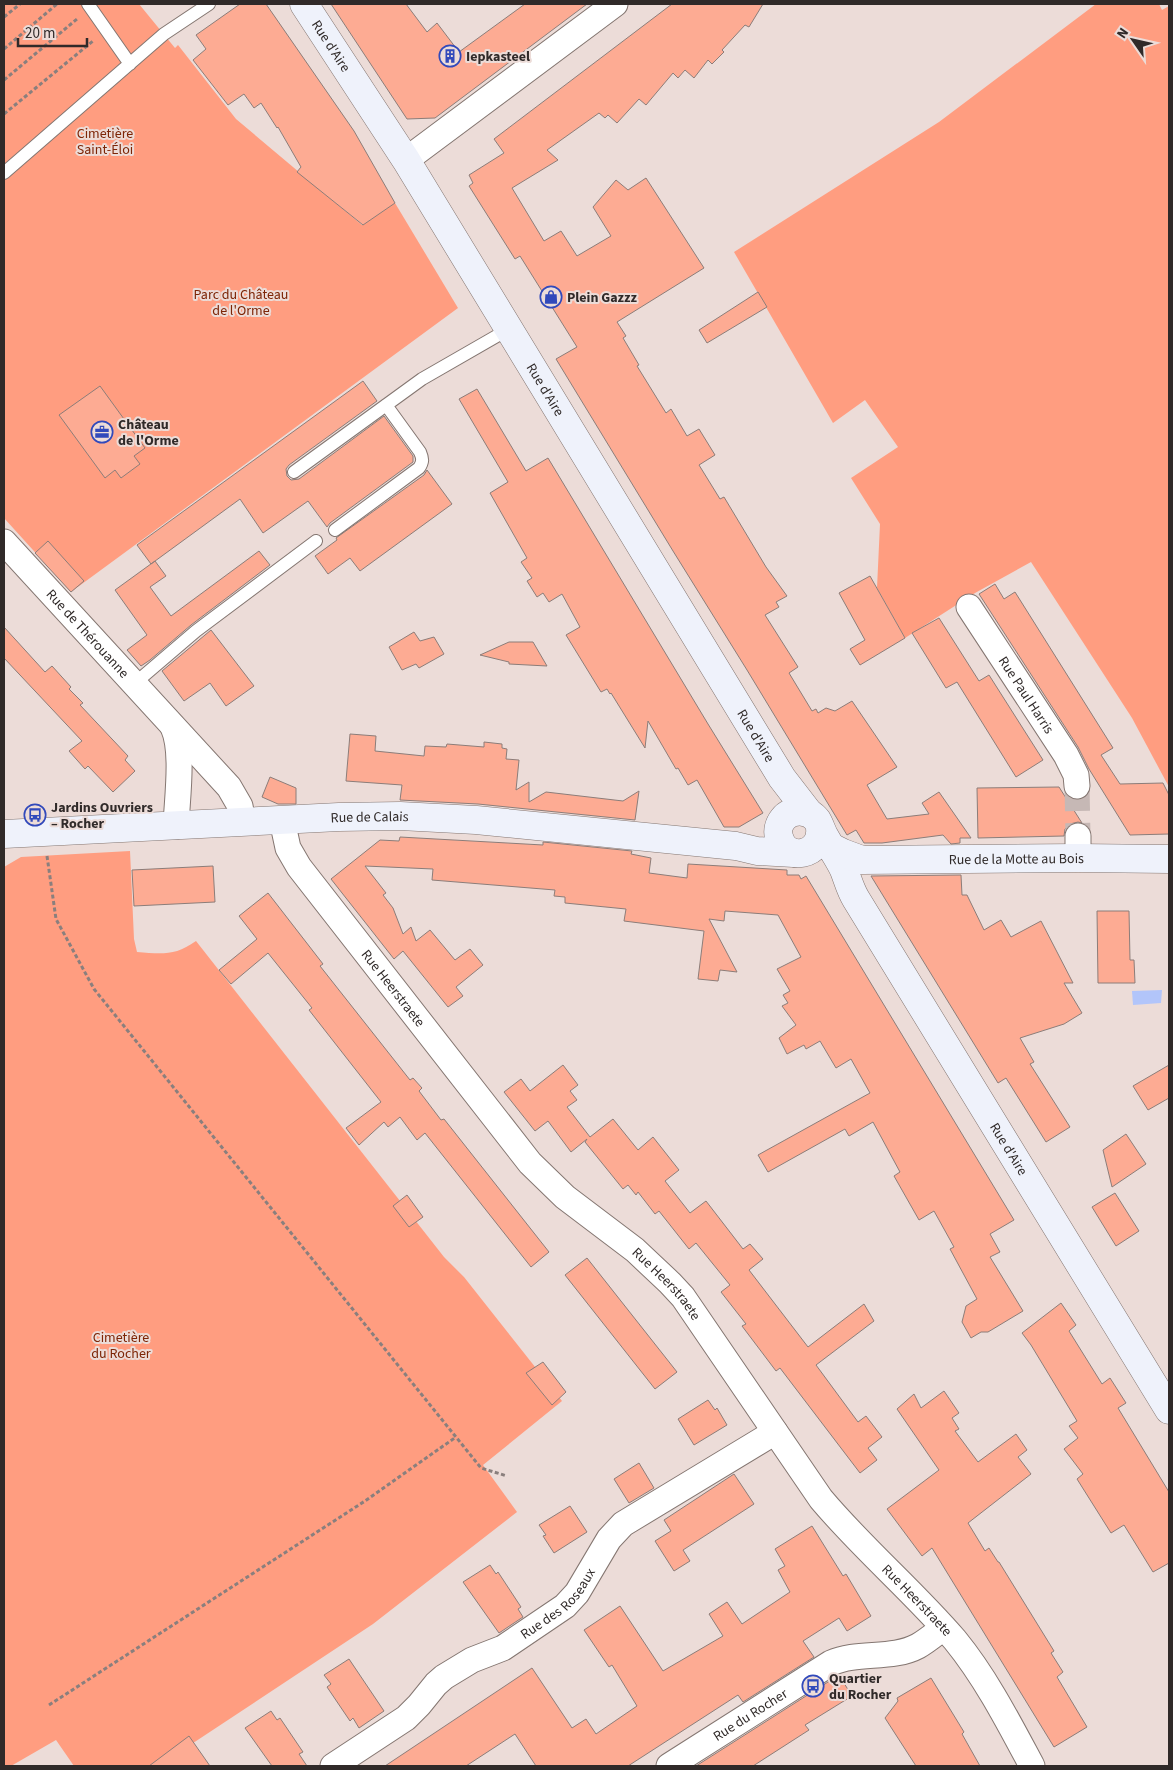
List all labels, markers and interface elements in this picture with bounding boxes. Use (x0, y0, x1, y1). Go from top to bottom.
scale bar (18, 15, 86, 47)
north arrow (1108, 15, 1158, 65)
street label: Rue d'Aire (306, 16, 355, 76)
text: 20 m (25, 23, 55, 44)
text: N (1112, 24, 1134, 43)
building icon: Iepkasteel (438, 44, 462, 68)
place label: Iepkasteel (466, 47, 530, 67)
park label: Cimetière Saint-Éloi (77, 124, 133, 160)
park label: Parc du Château de l'Orme (194, 285, 288, 321)
shop icon: Plein Gazzz (539, 285, 563, 309)
place label: Plein Gazzz (567, 288, 637, 308)
street label: Rue d'Aire (521, 360, 569, 420)
place label: Château de l'Orme (118, 415, 179, 451)
office icon: Château de l'Orme (90, 420, 114, 444)
street label: Rue de Thérouanne (41, 585, 133, 683)
street label: Rue Paul Harris (993, 653, 1059, 738)
street label: Rue d'Aire (731, 706, 779, 766)
place label: Jardins Ouvriers – Rocher (51, 798, 153, 834)
bus stop icon: Jardins Ouvriers – Rocher (23, 803, 47, 827)
street label: Rue de Calais (330, 807, 409, 828)
street label: Rue de la Motte au Bois (949, 849, 1084, 870)
street label: Rue Heerstraete (356, 946, 429, 1032)
street label: Rue d'Aire (984, 1119, 1032, 1180)
street label: Rue Heerstraete (627, 1243, 705, 1325)
park label: Cimetière du Rocher (91, 1328, 151, 1364)
street label: Rue Heerstraete (877, 1560, 956, 1641)
street label: Rue des Roseaux (517, 1564, 601, 1644)
place label: Quartier du Rocher (829, 1669, 892, 1705)
bus stop icon: Quartier du Rocher (801, 1674, 825, 1698)
street label: Rue du Rocher (709, 1684, 792, 1747)

